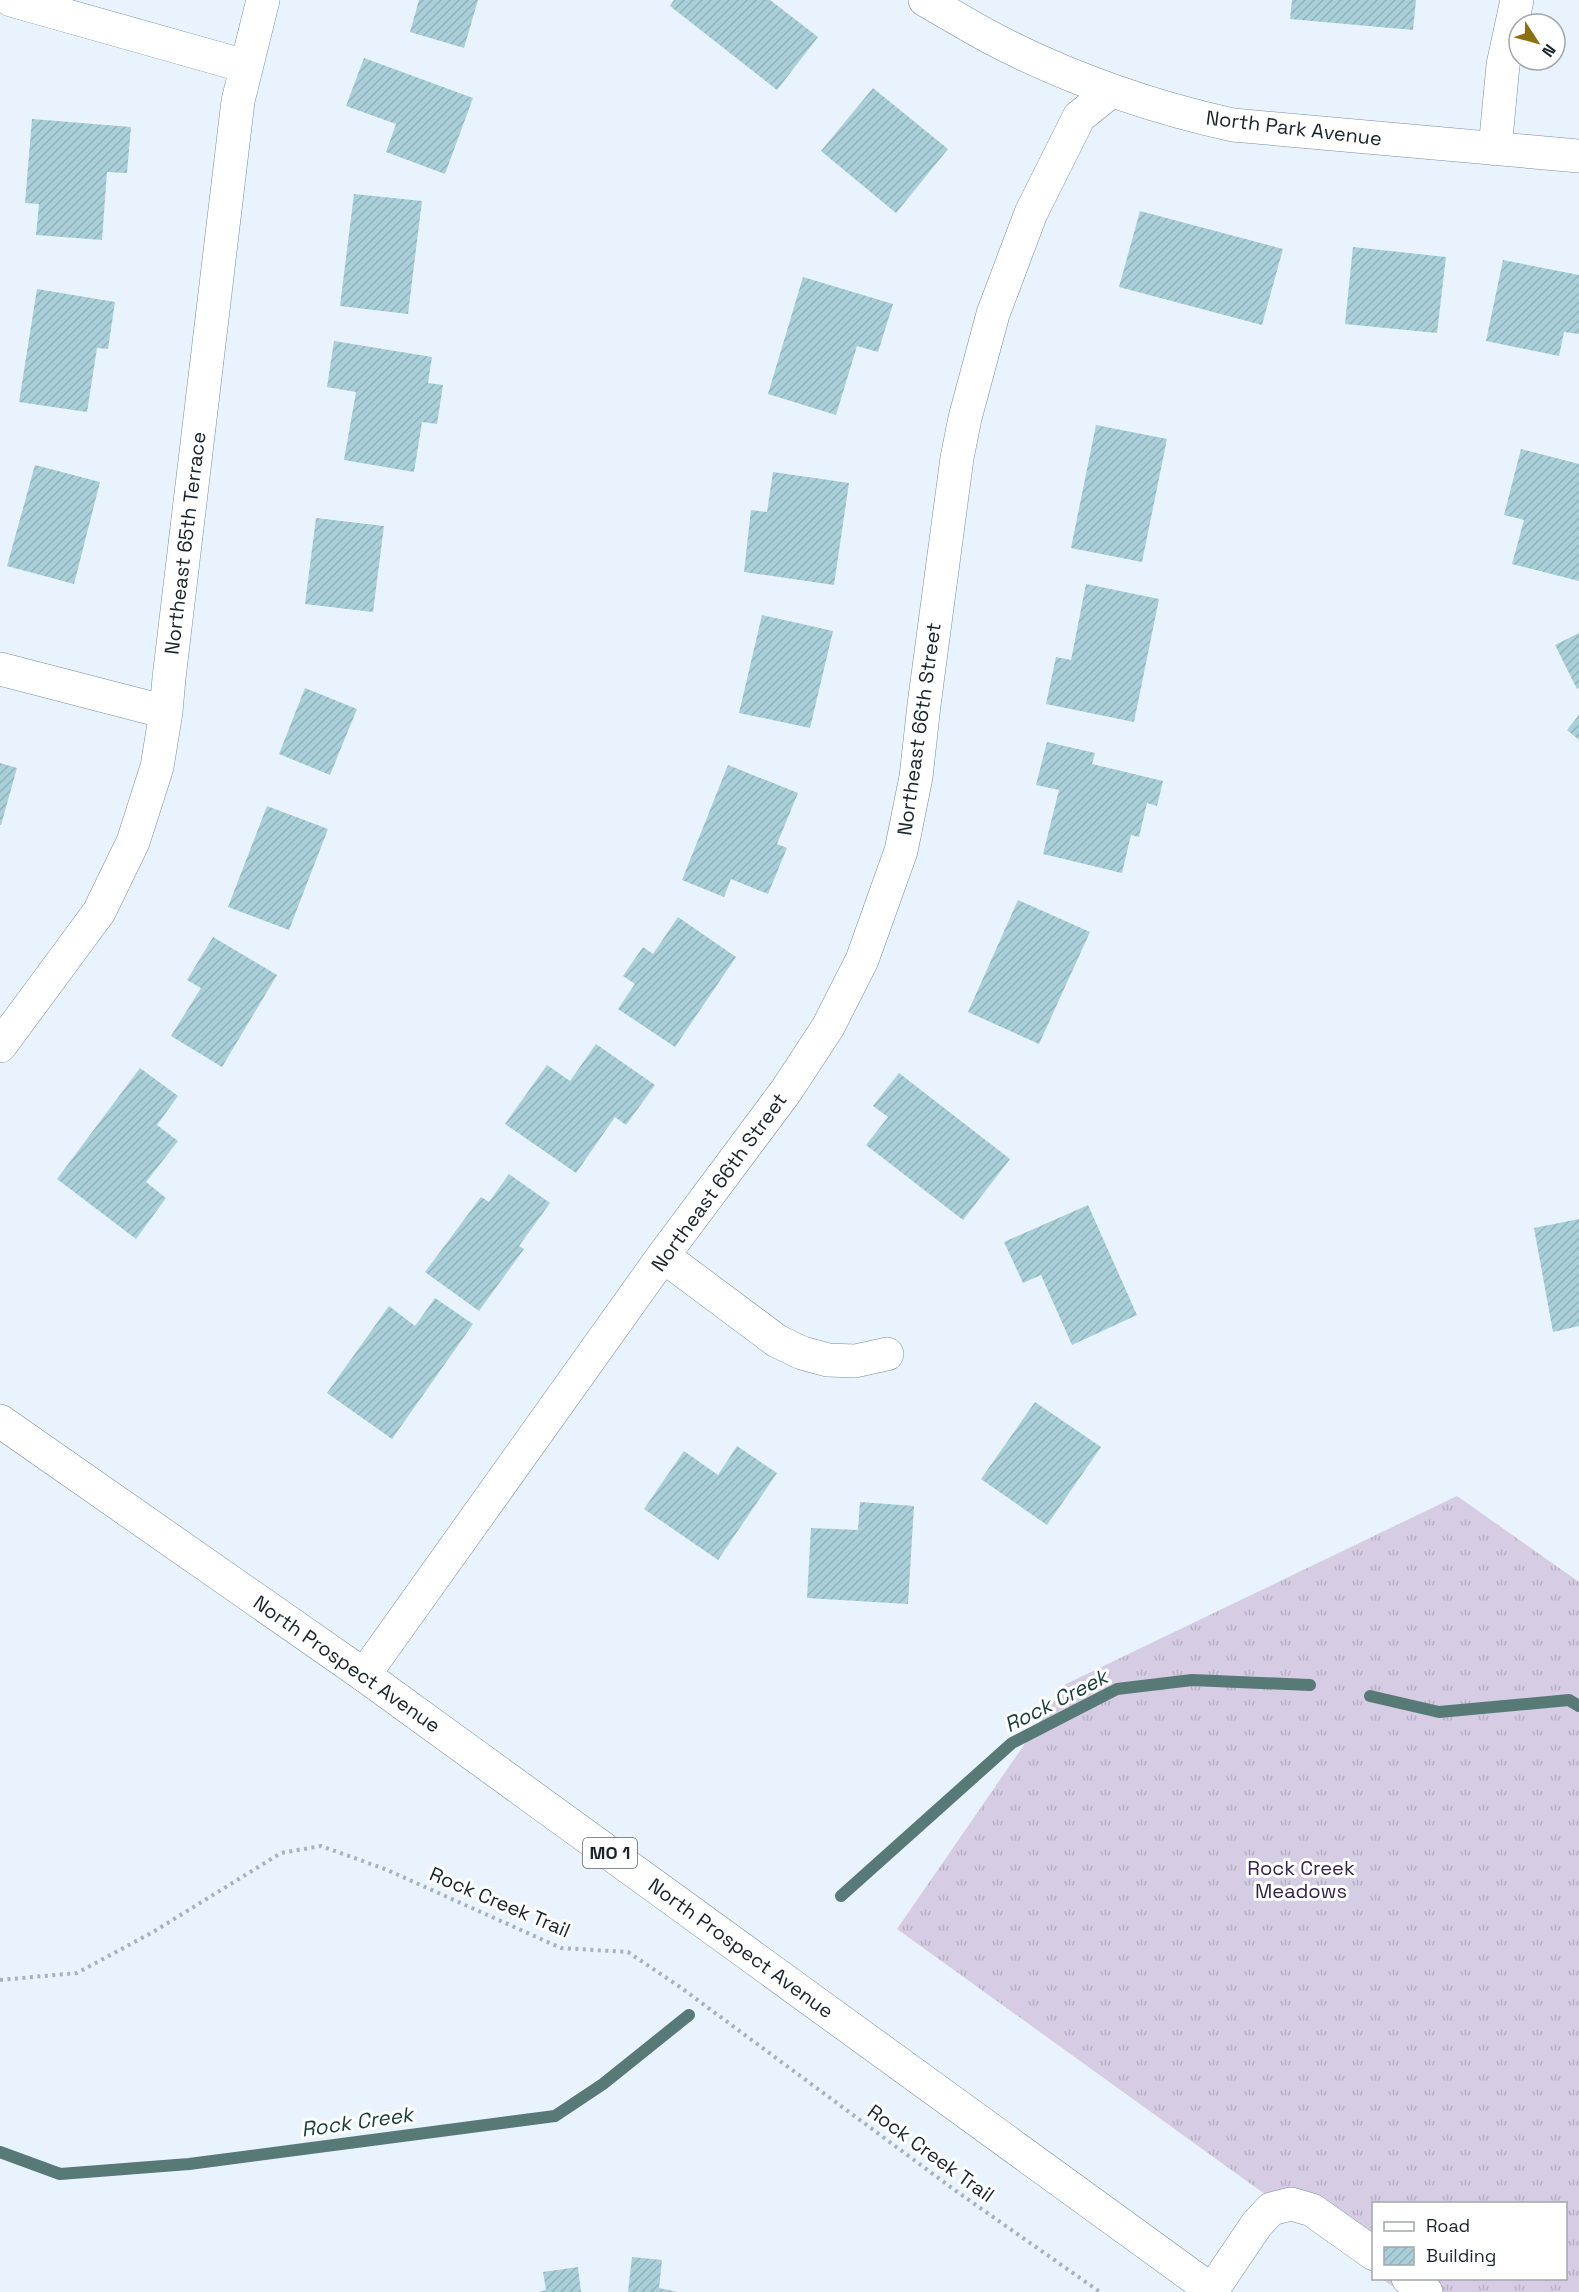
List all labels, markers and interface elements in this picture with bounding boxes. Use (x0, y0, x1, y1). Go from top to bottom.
north arrow (1507, 12, 1567, 72)
text: N (1537, 40, 1560, 61)
street label: North Park Avenue (1205, 104, 1383, 152)
street label: Northeast 65th Terrace (158, 430, 212, 656)
street label: Northeast 66th Street (891, 621, 947, 837)
street label: Northeast 66th Street (645, 1087, 793, 1277)
street label: North Prospect Avenue (248, 1589, 446, 1739)
water label: Rock Creek (999, 1662, 1114, 1738)
road number: MO 1 (583, 1838, 637, 1868)
park label: Rock Creek Meadows (1247, 1855, 1355, 1904)
street label: Rock Creek Trail (426, 1861, 574, 1943)
street label: North Prospect Avenue (643, 1872, 839, 2024)
street label: Rock Creek Trail (862, 2098, 1000, 2208)
water label: Rock Creek (299, 2100, 417, 2143)
legend (1372, 2202, 1567, 2280)
text: Road (1426, 2214, 1470, 2237)
text: Building (1426, 2244, 1496, 2267)

